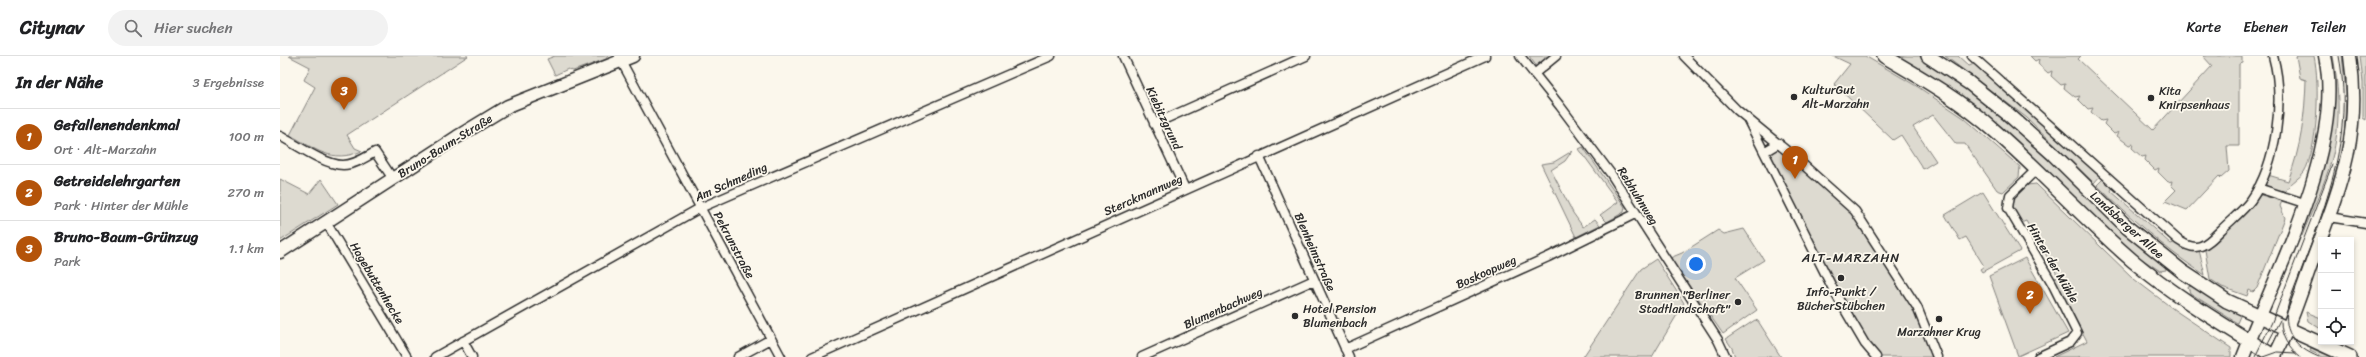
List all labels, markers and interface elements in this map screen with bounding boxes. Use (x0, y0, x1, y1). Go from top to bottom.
search box (108, 10, 388, 46)
text: Citynav (20, 11, 84, 44)
text: Hier suchen (154, 15, 233, 41)
text: Karte (2187, 15, 2221, 40)
text: Ebenen (2243, 15, 2288, 40)
text: Teilen (2310, 15, 2346, 40)
icon: search (122, 17, 144, 39)
text: In der Nähe (16, 67, 103, 97)
text: 3 Ergebnisse (193, 71, 264, 94)
pin: 3 (331, 77, 357, 110)
place label: KulturGut Alt-Marzahn (1801, 79, 1870, 115)
place label: Kita Knirpsenhaus (2159, 80, 2230, 116)
street label: Kiebitzgrund (1140, 83, 1189, 155)
marker: KulturGut Alt-Marzahn (1789, 92, 1799, 102)
marker: Kita Knirpsenhaus (2146, 93, 2156, 103)
street label: Bruno-Baum-Straße (393, 108, 497, 184)
text: Gefallenendenkmal (54, 112, 180, 138)
text: 1 (26, 125, 32, 148)
text: 100 m (229, 125, 264, 148)
text: Ort · Alt-Marzahn (54, 138, 157, 161)
pin: 1 (1782, 146, 1808, 179)
street label: Am Schmeding (690, 156, 771, 208)
street label: Rebhuhnweg (1611, 162, 1665, 230)
text: Getreidelehrgarten (54, 168, 180, 194)
street label: Sterckmannweg (1100, 168, 1186, 222)
text: 2 (25, 181, 33, 204)
text: 270 m (227, 181, 264, 204)
street label: Landsberger Allee (2085, 185, 2169, 265)
text: Park · Hinter der Mühle (54, 194, 188, 217)
street label: Pekrunstraße (707, 207, 761, 283)
street label: Blenheimstraße (1288, 209, 1342, 295)
street label: Hinter der Mühle (2021, 219, 2085, 307)
text: Bruno-Baum-Grünzug (54, 224, 198, 250)
text: 3 (25, 237, 33, 260)
text: 1.1 km (229, 237, 264, 260)
map controls (2318, 237, 2354, 345)
button: + (2318, 237, 2354, 273)
street label: Hagebuttenhecke (344, 238, 410, 329)
district label: ALT-MARZAHN (1801, 246, 1900, 269)
street label: Boskoopweg (1452, 249, 1520, 295)
text: Park (54, 250, 81, 273)
your location (1686, 254, 1706, 274)
marker: Info-Punkt / BücherStübchen (1836, 273, 1846, 283)
button: − (2318, 273, 2354, 309)
street label: Blumenbachweg (1180, 281, 1266, 335)
place label: Info-Punkt / BücherStübchen (1797, 281, 1885, 317)
pin: 2 (2017, 281, 2043, 314)
place label: Brunnen "Berliner Stadtlandschaft" (1635, 284, 1731, 320)
marker: Brunnen "Berliner Stadtlandschaft" (1733, 297, 1743, 307)
place label: Hotel Pension Blumenbach (1303, 298, 1377, 334)
button: locate (2318, 309, 2354, 345)
marker: Hotel Pension Blumenbach (1290, 311, 1300, 321)
marker: Marzahner Krug (1934, 314, 1944, 324)
place label: Marzahner Krug (1897, 321, 1981, 343)

